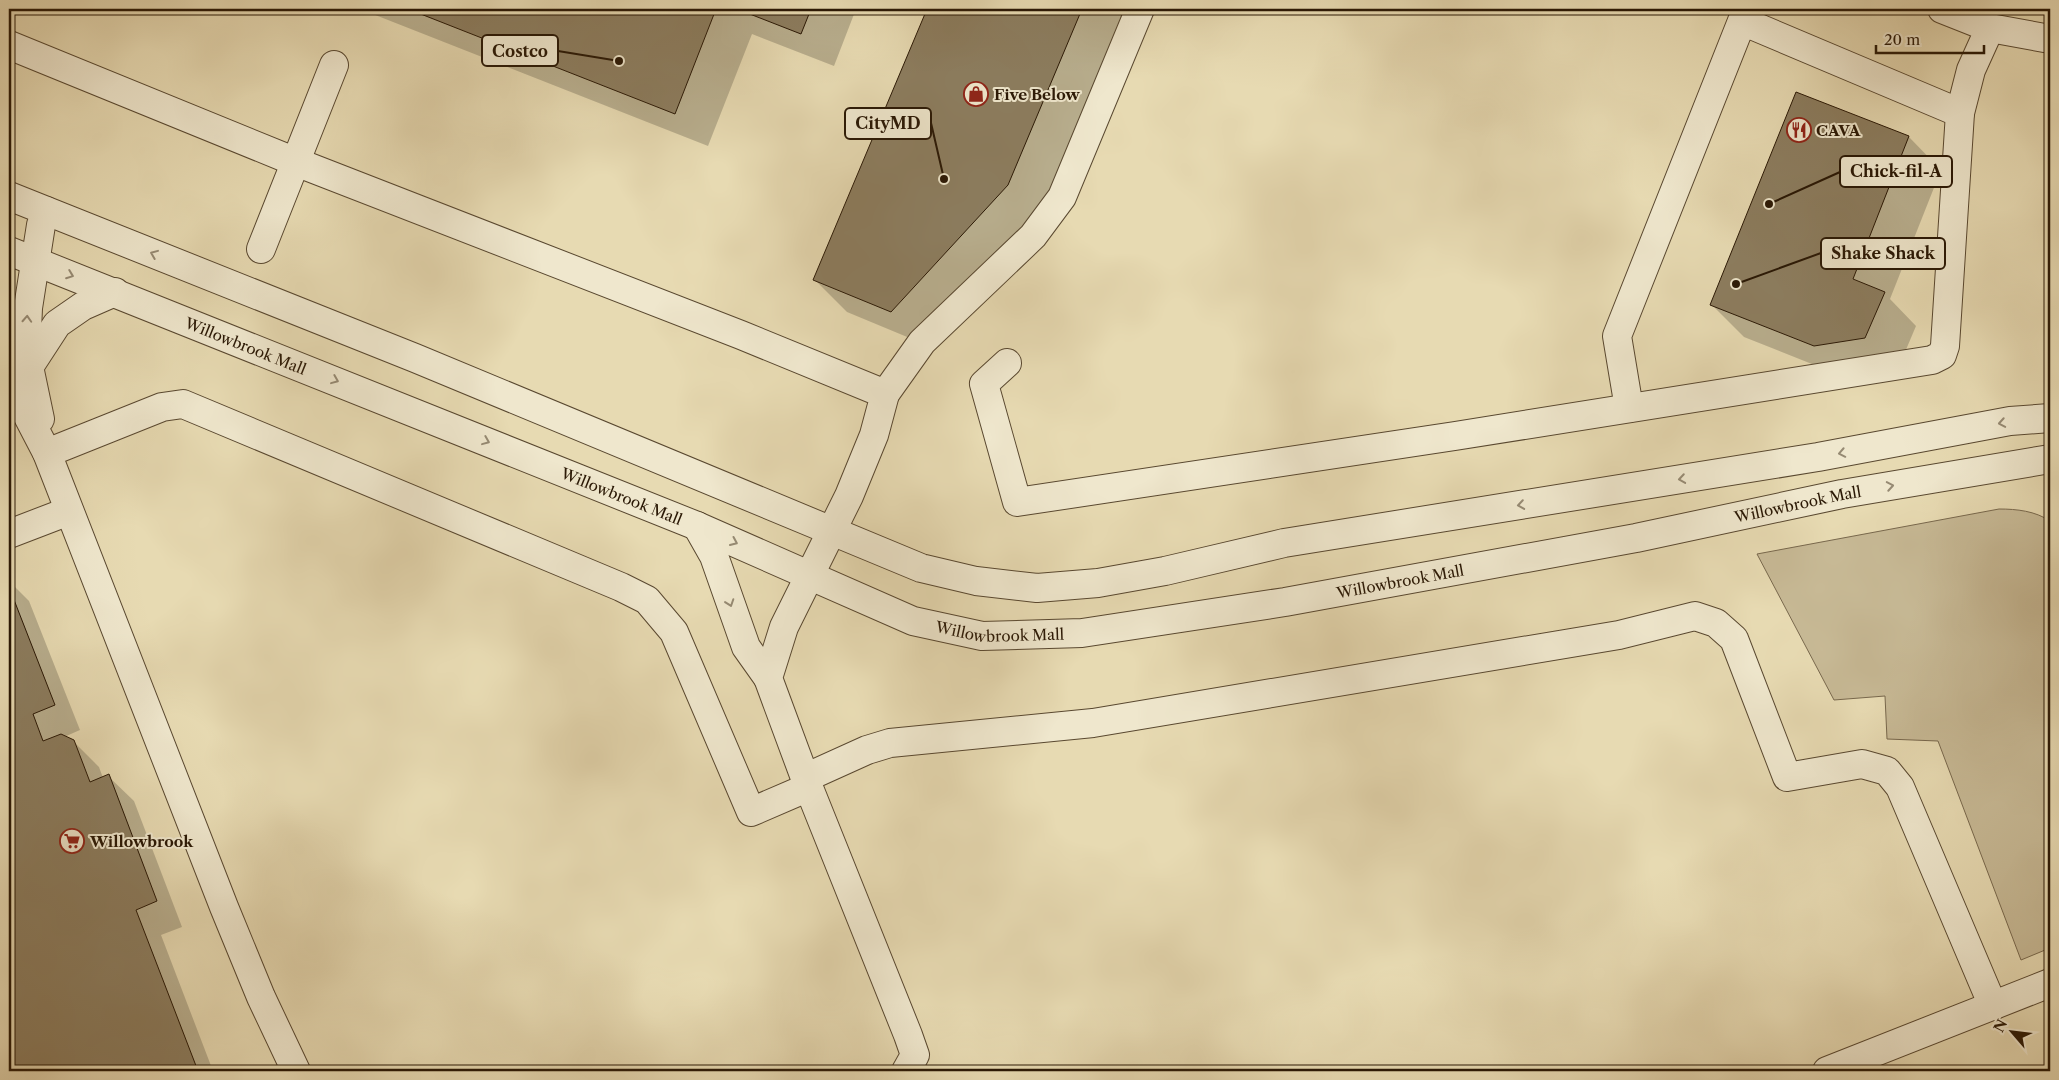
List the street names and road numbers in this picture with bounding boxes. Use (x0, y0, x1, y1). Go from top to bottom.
street label: Willowbrook Mall (181, 313, 310, 379)
street label: Willowbrook Mall (558, 463, 686, 529)
street label: Willowbrook Mall (1732, 481, 1863, 526)
street label: Willowbrook Mall (1334, 560, 1466, 602)
street label: Willowbrook Mall (933, 617, 1065, 646)

